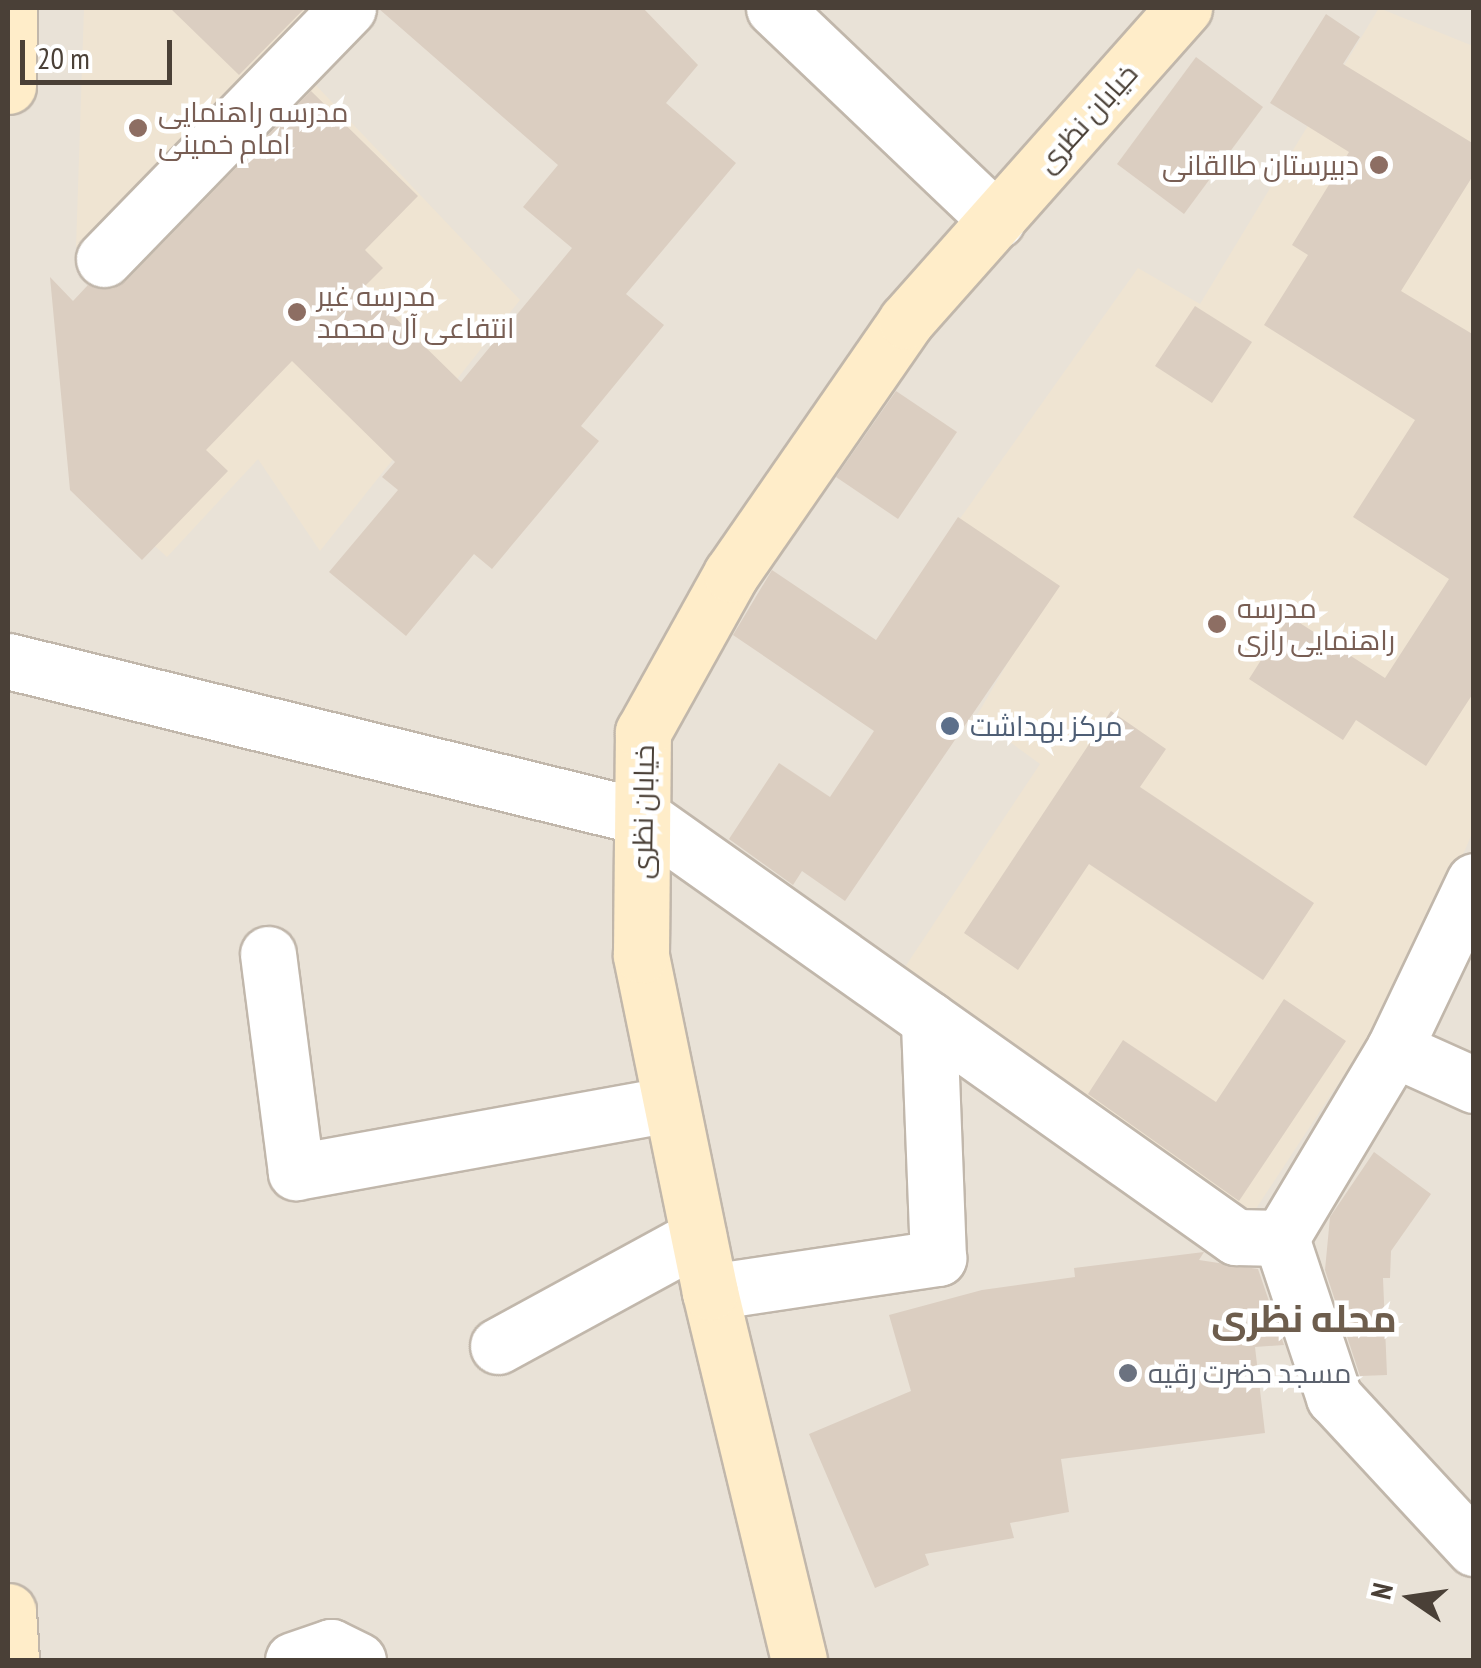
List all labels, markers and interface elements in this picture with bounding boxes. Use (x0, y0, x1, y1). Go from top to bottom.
scale bar (25, 20, 178, 82)
text: 20 m (37, 38, 90, 77)
street label: خیابان نظری (1030, 57, 1144, 179)
place label: مدرسه راهنمایی امام خمینی (158, 95, 348, 161)
marker: مدرسه راهنمایی امام خمینی (127, 117, 149, 139)
place label: دبیرستان طالقانی (1162, 148, 1359, 182)
marker: دبیرستان طالقانی (1368, 154, 1390, 176)
place label: مدرسه غیر انتفاعی آل محمد (317, 279, 515, 345)
marker: مدرسه غیر انتفاعی آل محمد (286, 301, 308, 323)
place label: مدرسه راهنمایی رازی (1237, 591, 1395, 657)
marker: مدرسه راهنمایی رازی (1206, 613, 1228, 635)
place label: مرکز بهداشت (970, 709, 1123, 743)
marker: مرکز بهداشت (939, 715, 961, 737)
street label: خیابان نظری (625, 745, 661, 879)
district label: محله نظری (1211, 1295, 1397, 1341)
place label: مسجد حضرت رقیه (1148, 1356, 1352, 1390)
marker: مسجد حضرت رقیه (1117, 1362, 1139, 1384)
north arrow (1361, 1548, 1461, 1648)
text: N (1362, 1580, 1401, 1603)

